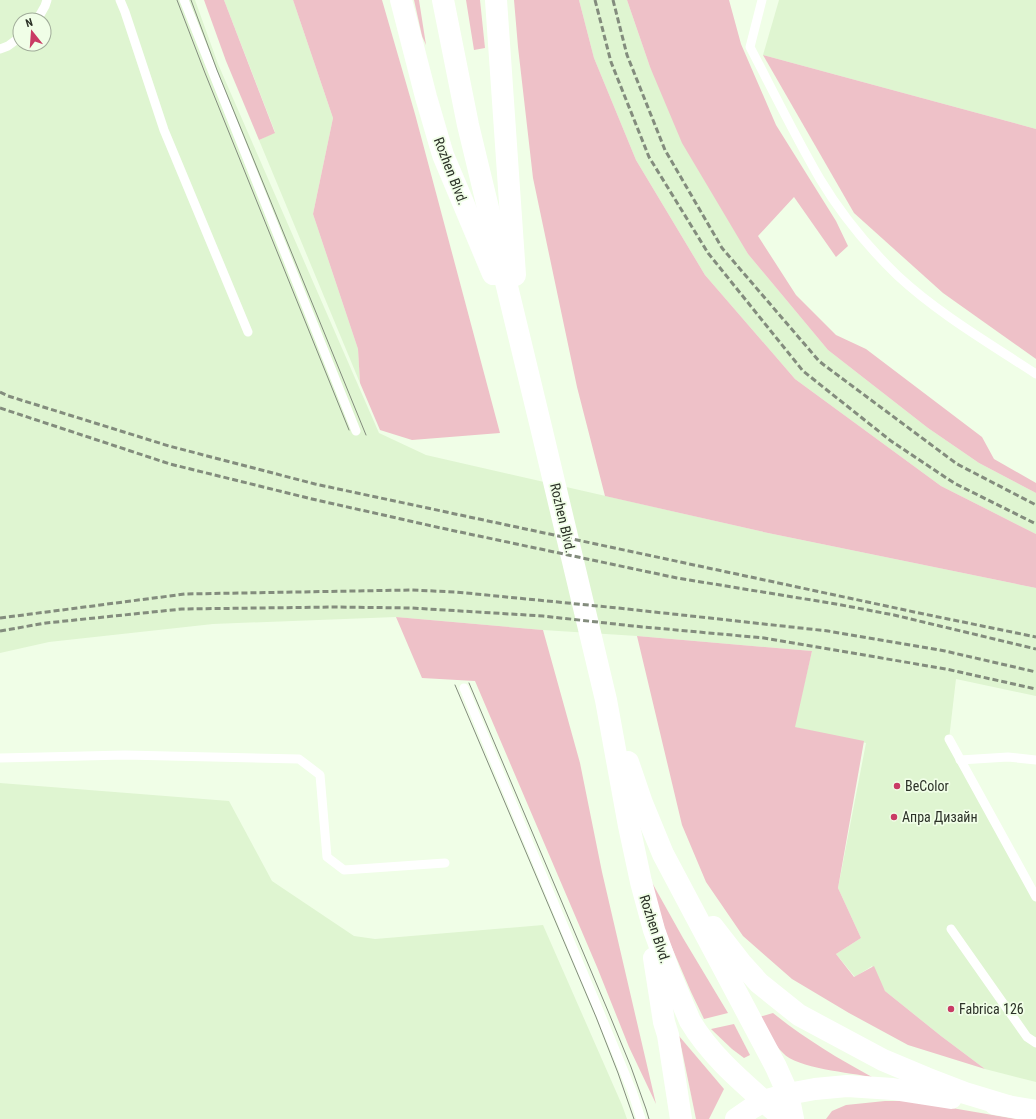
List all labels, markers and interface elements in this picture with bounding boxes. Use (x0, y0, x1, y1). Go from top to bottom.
north arrow (12, 12, 52, 52)
text: N (24, 16, 35, 30)
street label: Rozhen Blvd. (431, 135, 471, 207)
street label: Rozhen Blvd. (547, 482, 579, 554)
place label: BeColor (905, 778, 949, 794)
marker: BeColor (892, 781, 902, 791)
place label: Апра Дизайн (902, 809, 978, 825)
marker: Апра Дизайн (889, 812, 899, 822)
street label: Rozhen Blvd. (636, 893, 674, 965)
place label: Fabrica 126 (959, 1001, 1024, 1017)
marker: Fabrica 126 (946, 1004, 956, 1014)

